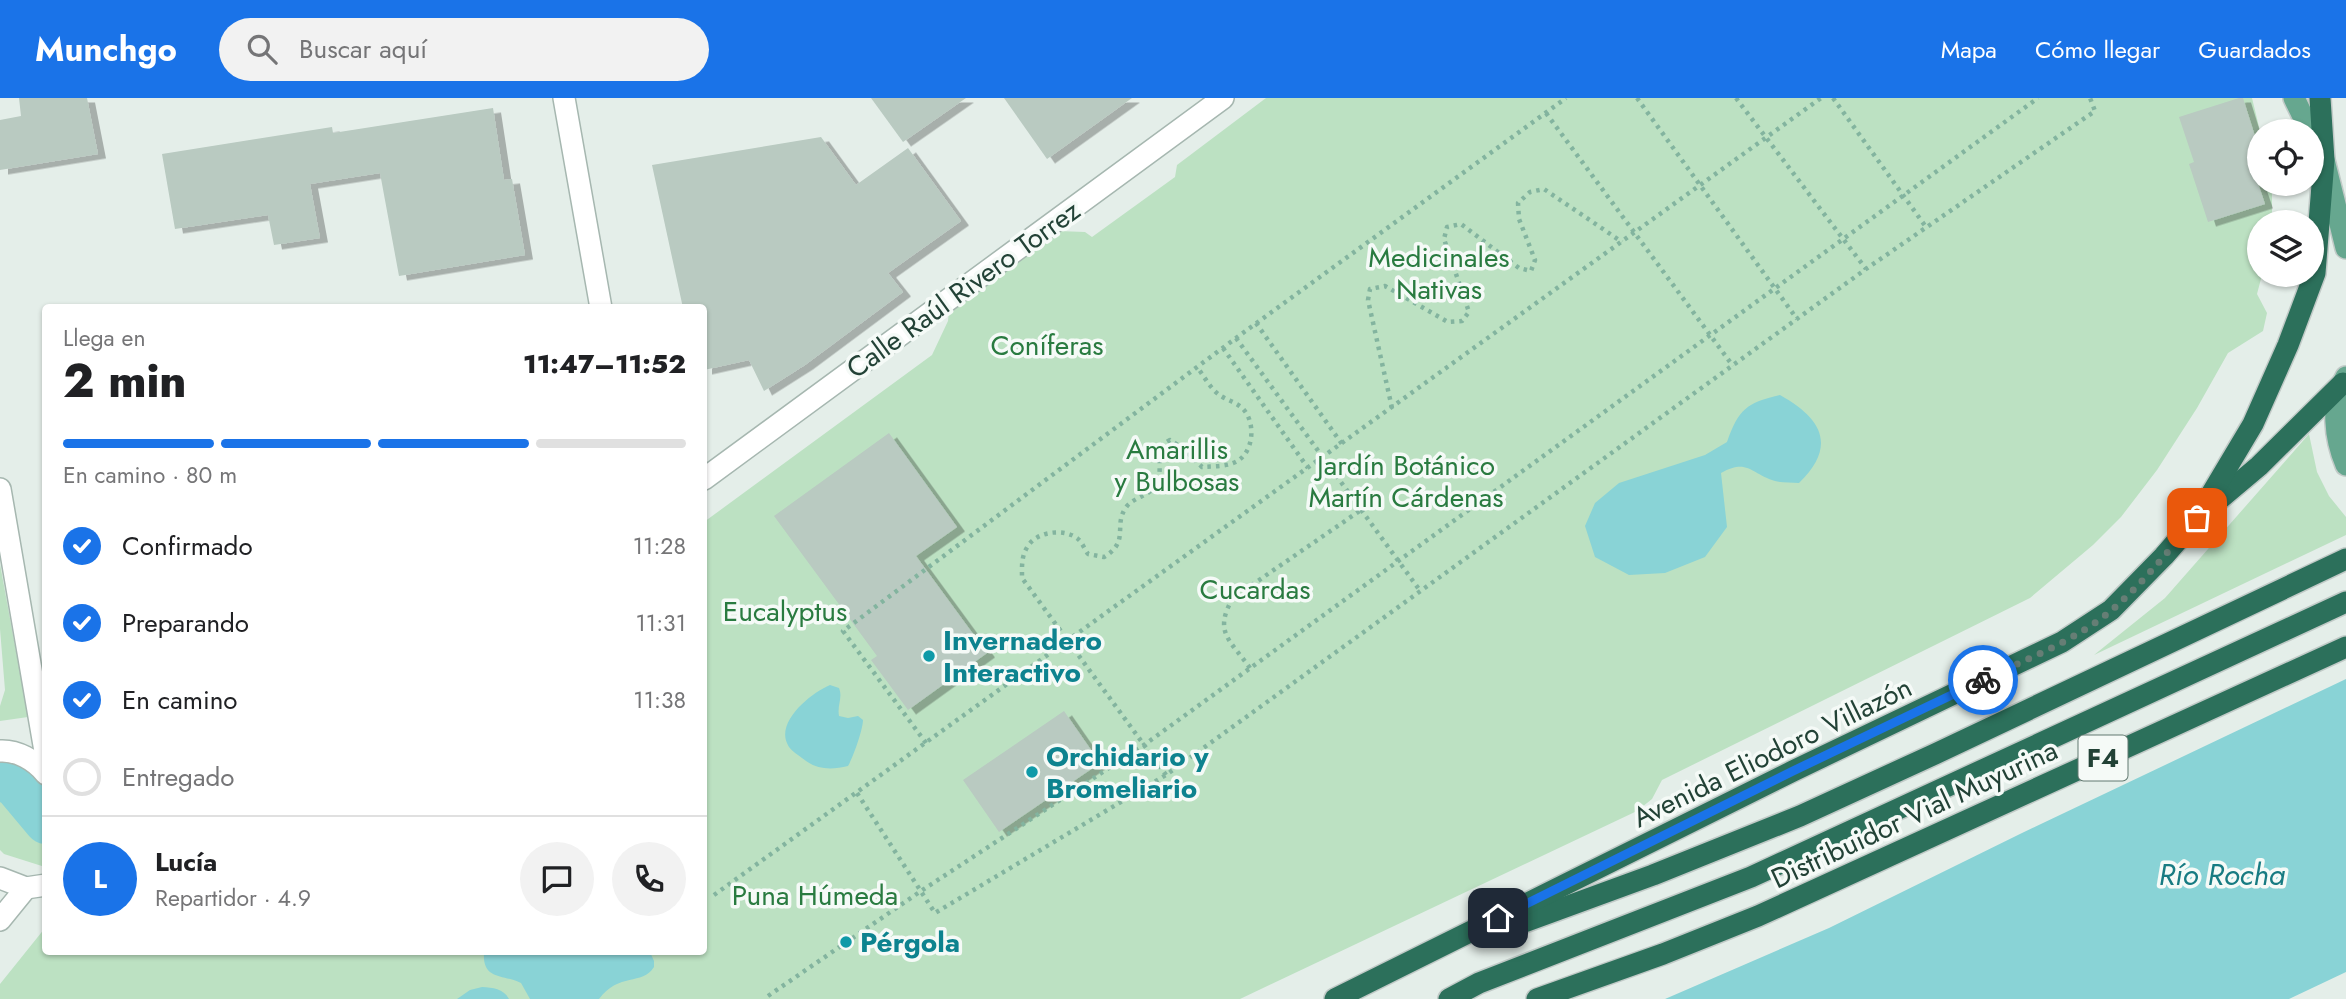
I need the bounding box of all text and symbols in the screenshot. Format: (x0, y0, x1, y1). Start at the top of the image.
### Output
search box (219, 18, 709, 81)
text: Munchgo (35, 26, 177, 73)
icon: search (243, 30, 281, 68)
text: Buscar aquí (299, 30, 427, 68)
text: Mapa (1941, 32, 1997, 67)
text: Cómo llegar (2035, 32, 2160, 67)
text: Guardados (2198, 32, 2311, 67)
map controls (2247, 119, 2324, 287)
button: locate (2247, 119, 2324, 196)
street label: Calle Raúl Rivero Torrez (838, 190, 1089, 388)
button: layers (2247, 210, 2324, 287)
park label: Medicinales Nativas (1368, 237, 1510, 310)
text: Llega en (63, 321, 145, 355)
park label: Coníferas (990, 325, 1104, 366)
text: 11:47–11:52 (523, 345, 686, 383)
text: 2 min (63, 348, 187, 414)
park label: Amarillis y Bulbosas (1115, 429, 1239, 502)
park label: Jardín Botánico Martín Cárdenas (1308, 445, 1504, 518)
text: En camino · 80 m (63, 458, 237, 492)
pin (2167, 488, 2227, 548)
icon: bag (2178, 499, 2216, 537)
icon: check (63, 527, 101, 565)
text: Confirmado (122, 527, 253, 565)
text: 11:28 (633, 529, 686, 563)
park label: Cucardas (1199, 569, 1311, 610)
park label: Eucalyptus (723, 591, 847, 632)
icon: check (63, 604, 101, 642)
text: Preparando (122, 604, 249, 642)
text: 11:31 (635, 606, 686, 640)
place label: Invernadero Interactivo (943, 620, 1102, 693)
courier (1948, 645, 2018, 715)
marker: Invernadero Interactivo (921, 648, 937, 664)
icon: bike (1964, 661, 2002, 699)
street label: Avenida Eliodoro Villazón (1626, 667, 1919, 838)
icon: check (63, 681, 101, 719)
text: En camino (122, 681, 238, 719)
text: 11:38 (633, 683, 686, 717)
street label: Distribuidor Vial Muyurina (1764, 730, 2064, 899)
place label: Orchidario y Bromeliario (1046, 736, 1209, 809)
road number: F4 (2078, 736, 2128, 780)
text: Entregado (122, 758, 234, 796)
marker: Orchidario y Bromeliario (1024, 764, 1040, 780)
button: chat (520, 842, 594, 916)
button: phone (612, 842, 686, 916)
text: Lucía (155, 843, 217, 881)
water label: Río Rocha (2159, 853, 2286, 896)
text: L (93, 860, 107, 898)
park label: Puna Húmeda (732, 875, 898, 916)
text: Repartidor · 4.9 (155, 881, 311, 915)
pin (1468, 888, 1528, 948)
icon: home (1479, 899, 1517, 937)
place label: Pérgola (860, 922, 960, 963)
marker: Pérgola (838, 934, 854, 950)

